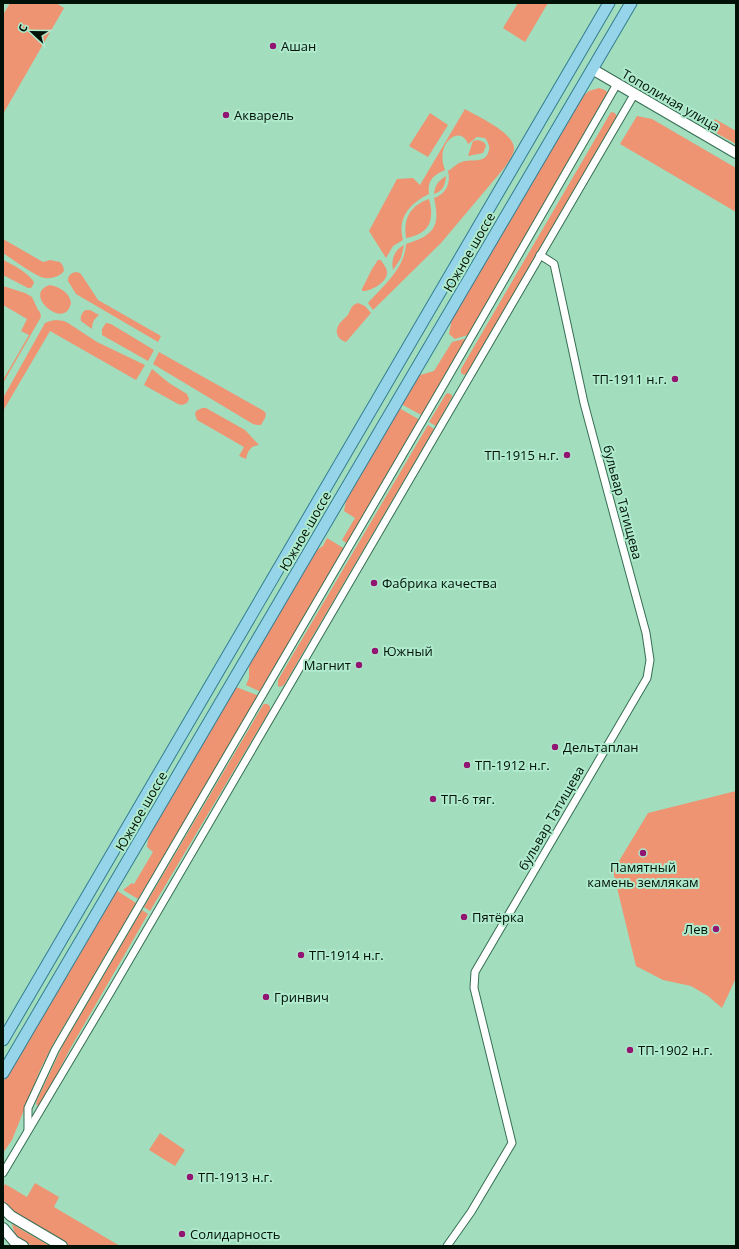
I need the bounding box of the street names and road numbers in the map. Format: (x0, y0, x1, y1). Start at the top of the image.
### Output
street label: Тополиная улица (619, 65, 723, 135)
street label: Южное шоссе (439, 209, 499, 295)
street label: бульвар Татищева (599, 443, 647, 561)
street label: Южное шоссе (275, 488, 335, 574)
street label: бульвар Татищева (514, 762, 588, 874)
street label: Южное шоссе (111, 768, 171, 854)

